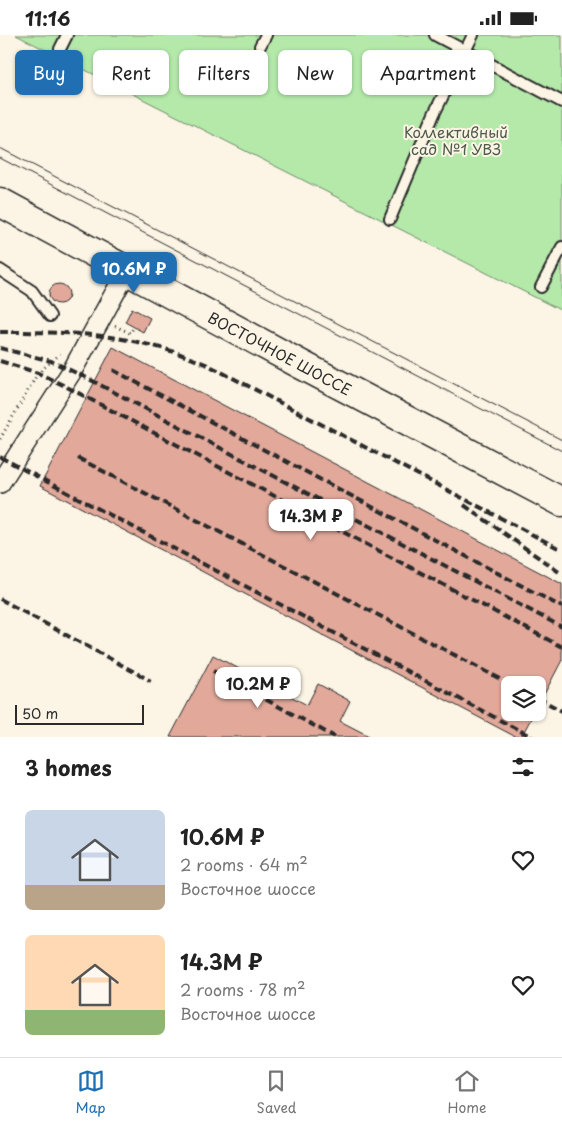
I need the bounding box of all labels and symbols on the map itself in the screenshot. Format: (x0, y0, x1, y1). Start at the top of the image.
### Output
park label: Коллективный сад №1 УВЗ (404, 120, 508, 160)
pin: 10.6M ₽ (88, 251, 180, 294)
street label: ВОСТОЧНОЕ ШОССЕ (204, 305, 356, 401)
pin: 14.3M ₽ (265, 499, 357, 541)
pin: 10.2M ₽ (212, 667, 304, 709)
scale bar (15, 702, 144, 725)

